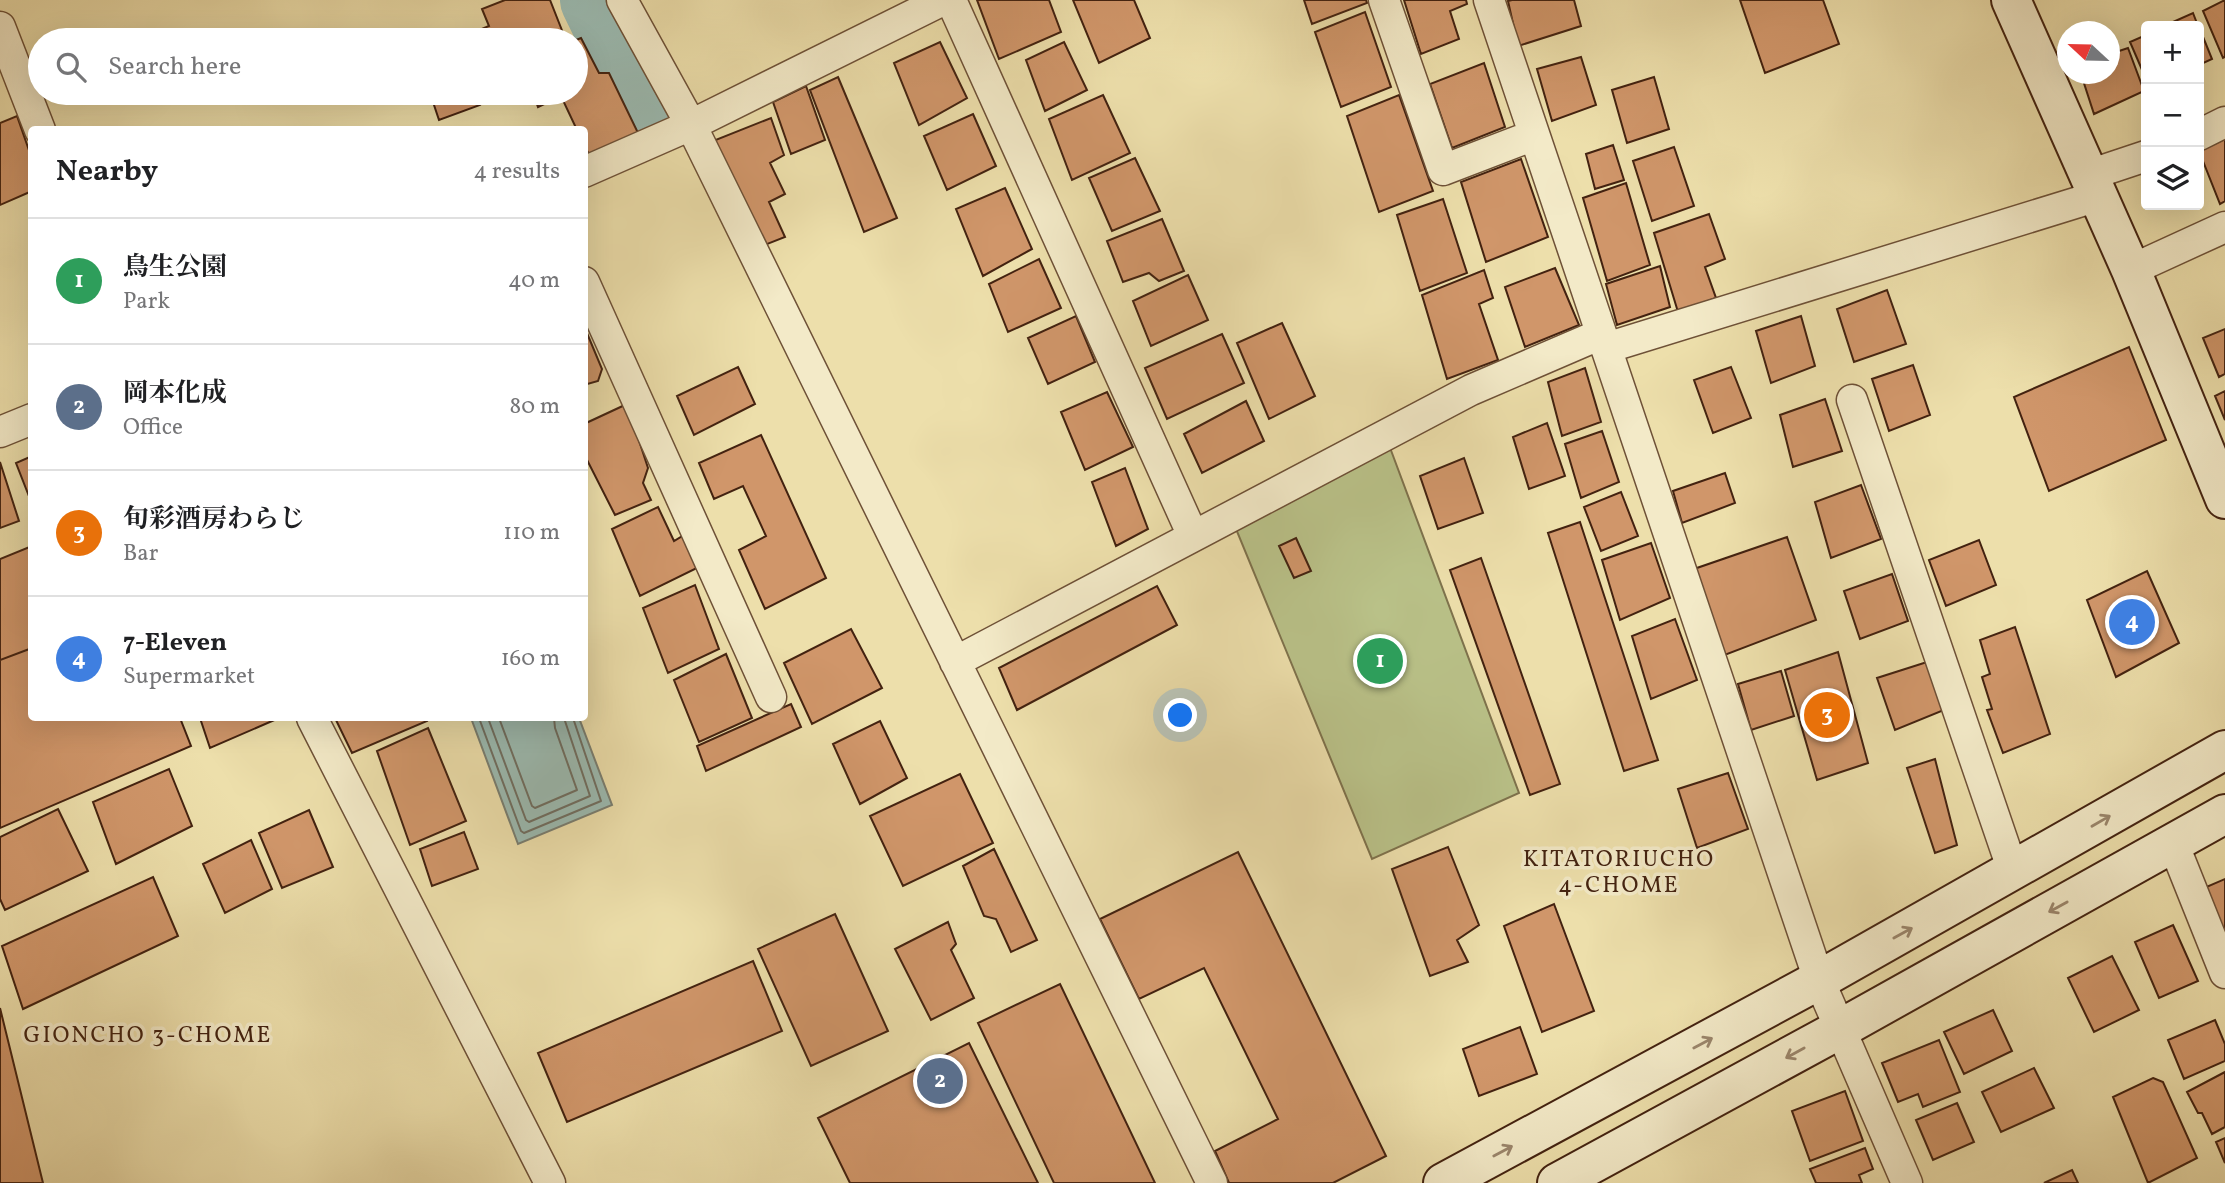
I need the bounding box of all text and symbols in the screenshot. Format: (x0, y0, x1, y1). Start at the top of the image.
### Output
north arrow (2057, 21, 2120, 84)
map controls (2141, 21, 2204, 210)
button: + (2141, 21, 2204, 84)
search box (28, 28, 588, 105)
icon: search (52, 48, 90, 86)
text: Search here (108, 49, 241, 85)
button: − (2141, 84, 2204, 147)
button: layers (2141, 147, 2204, 210)
text: Nearby (56, 151, 158, 193)
text: 4 results (474, 156, 560, 188)
text: 鳥生公園 (123, 250, 227, 286)
text: 1 (74, 265, 84, 297)
text: 40 m (508, 265, 560, 297)
text: Park (123, 286, 170, 318)
text: 岡本化成 (123, 376, 227, 412)
text: 2 (73, 391, 85, 423)
text: 80 m (510, 391, 560, 423)
text: Office (123, 412, 183, 444)
text: 旬彩酒房わらじ (123, 502, 305, 538)
text: 3 (73, 517, 85, 549)
text: 110 m (503, 517, 560, 549)
text: Bar (123, 538, 158, 570)
pin: 4 (2109, 596, 2155, 648)
text: 7-Eleven (123, 625, 227, 661)
pin: 1 (1357, 635, 1403, 687)
text: 4 (72, 643, 86, 675)
text: 160 m (501, 643, 560, 675)
text: Supermarket (123, 661, 255, 693)
pin: 3 (1804, 689, 1850, 741)
your location (1163, 698, 1197, 732)
one-way arrow (2090, 814, 2110, 828)
district label: KITATORIUCHO 4-CHOME (1523, 844, 1715, 902)
one-way arrow (2049, 900, 2069, 914)
one-way arrow (1892, 926, 1912, 940)
district label: GIONCHO 3-CHOME (24, 1020, 272, 1052)
one-way arrow (1693, 1036, 1713, 1050)
one-way arrow (1786, 1046, 1806, 1060)
pin: 2 (917, 1055, 963, 1107)
one-way arrow (1492, 1143, 1513, 1157)

